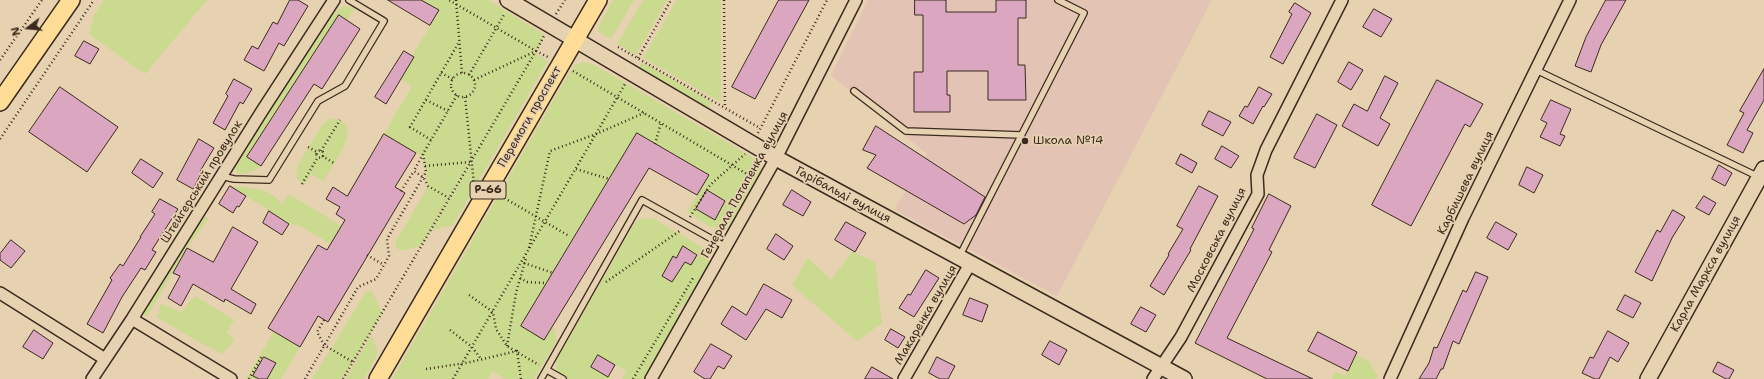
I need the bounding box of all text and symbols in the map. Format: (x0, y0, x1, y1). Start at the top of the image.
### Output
north arrow (8, 8, 48, 48)
text: N (8, 25, 24, 38)
street label: Перемоги проспект (495, 64, 565, 170)
street label: Генерала Потапенка вулиця (698, 109, 792, 261)
street label: Штейгерський провулок (158, 118, 246, 246)
street label: Карбишева вулиця (1435, 129, 1497, 237)
place label: Школа №14 (1033, 134, 1103, 148)
marker: Школа №14 (1020, 136, 1030, 146)
street label: Гарібальді вулиця (793, 164, 893, 226)
road number: Р-66 (470, 181, 506, 199)
street label: Московська вулиця (1184, 185, 1250, 295)
street label: Карла Маркса вулиця (1668, 213, 1744, 335)
street label: Макаренка вулиця (892, 263, 960, 367)

